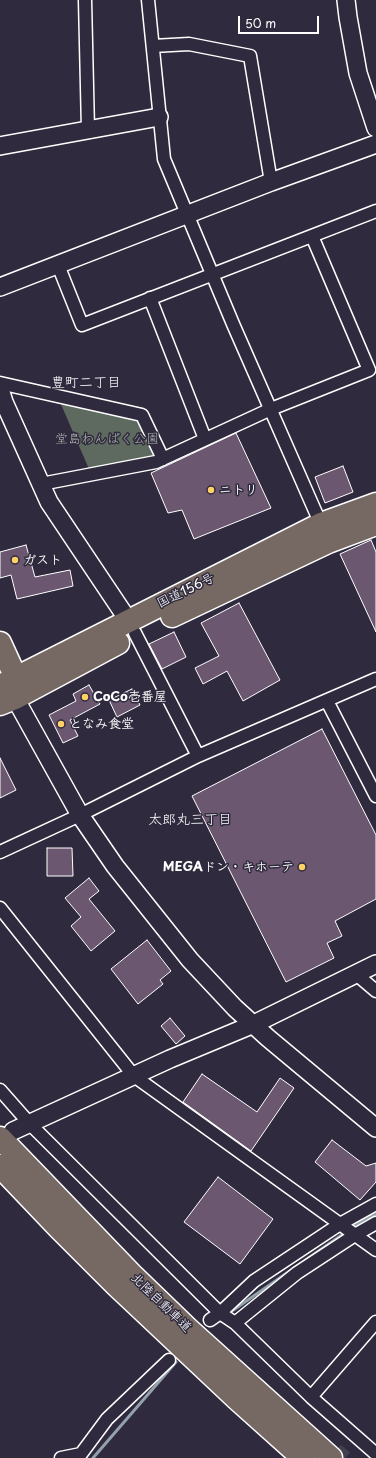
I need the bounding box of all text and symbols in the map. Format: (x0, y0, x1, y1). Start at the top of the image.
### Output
scale bar (240, 8, 321, 34)
text: 50 m (245, 14, 276, 32)
district label: 豊町二丁目 (51, 375, 121, 391)
park label: 堂島わんぱく公園 (55, 431, 159, 447)
place label: ニトリ (219, 482, 258, 498)
marker: ニトリ (206, 485, 216, 495)
place label: ガスト (23, 552, 62, 568)
marker: ガスト (10, 555, 20, 565)
street label: 国道156号 (155, 570, 217, 612)
place label: CoCo壱番屋 (93, 689, 167, 705)
marker: CoCo壱番屋 (80, 692, 90, 702)
place label: となみ食堂 (69, 716, 134, 732)
marker: となみ食堂 (56, 719, 66, 729)
district label: 太郎丸三丁目 (148, 812, 232, 828)
place label: MEGAドン・キホーテ (163, 859, 294, 875)
marker: MEGAドン・キホーテ (297, 862, 307, 872)
street label: 北陸自動車道 (128, 1270, 194, 1336)

